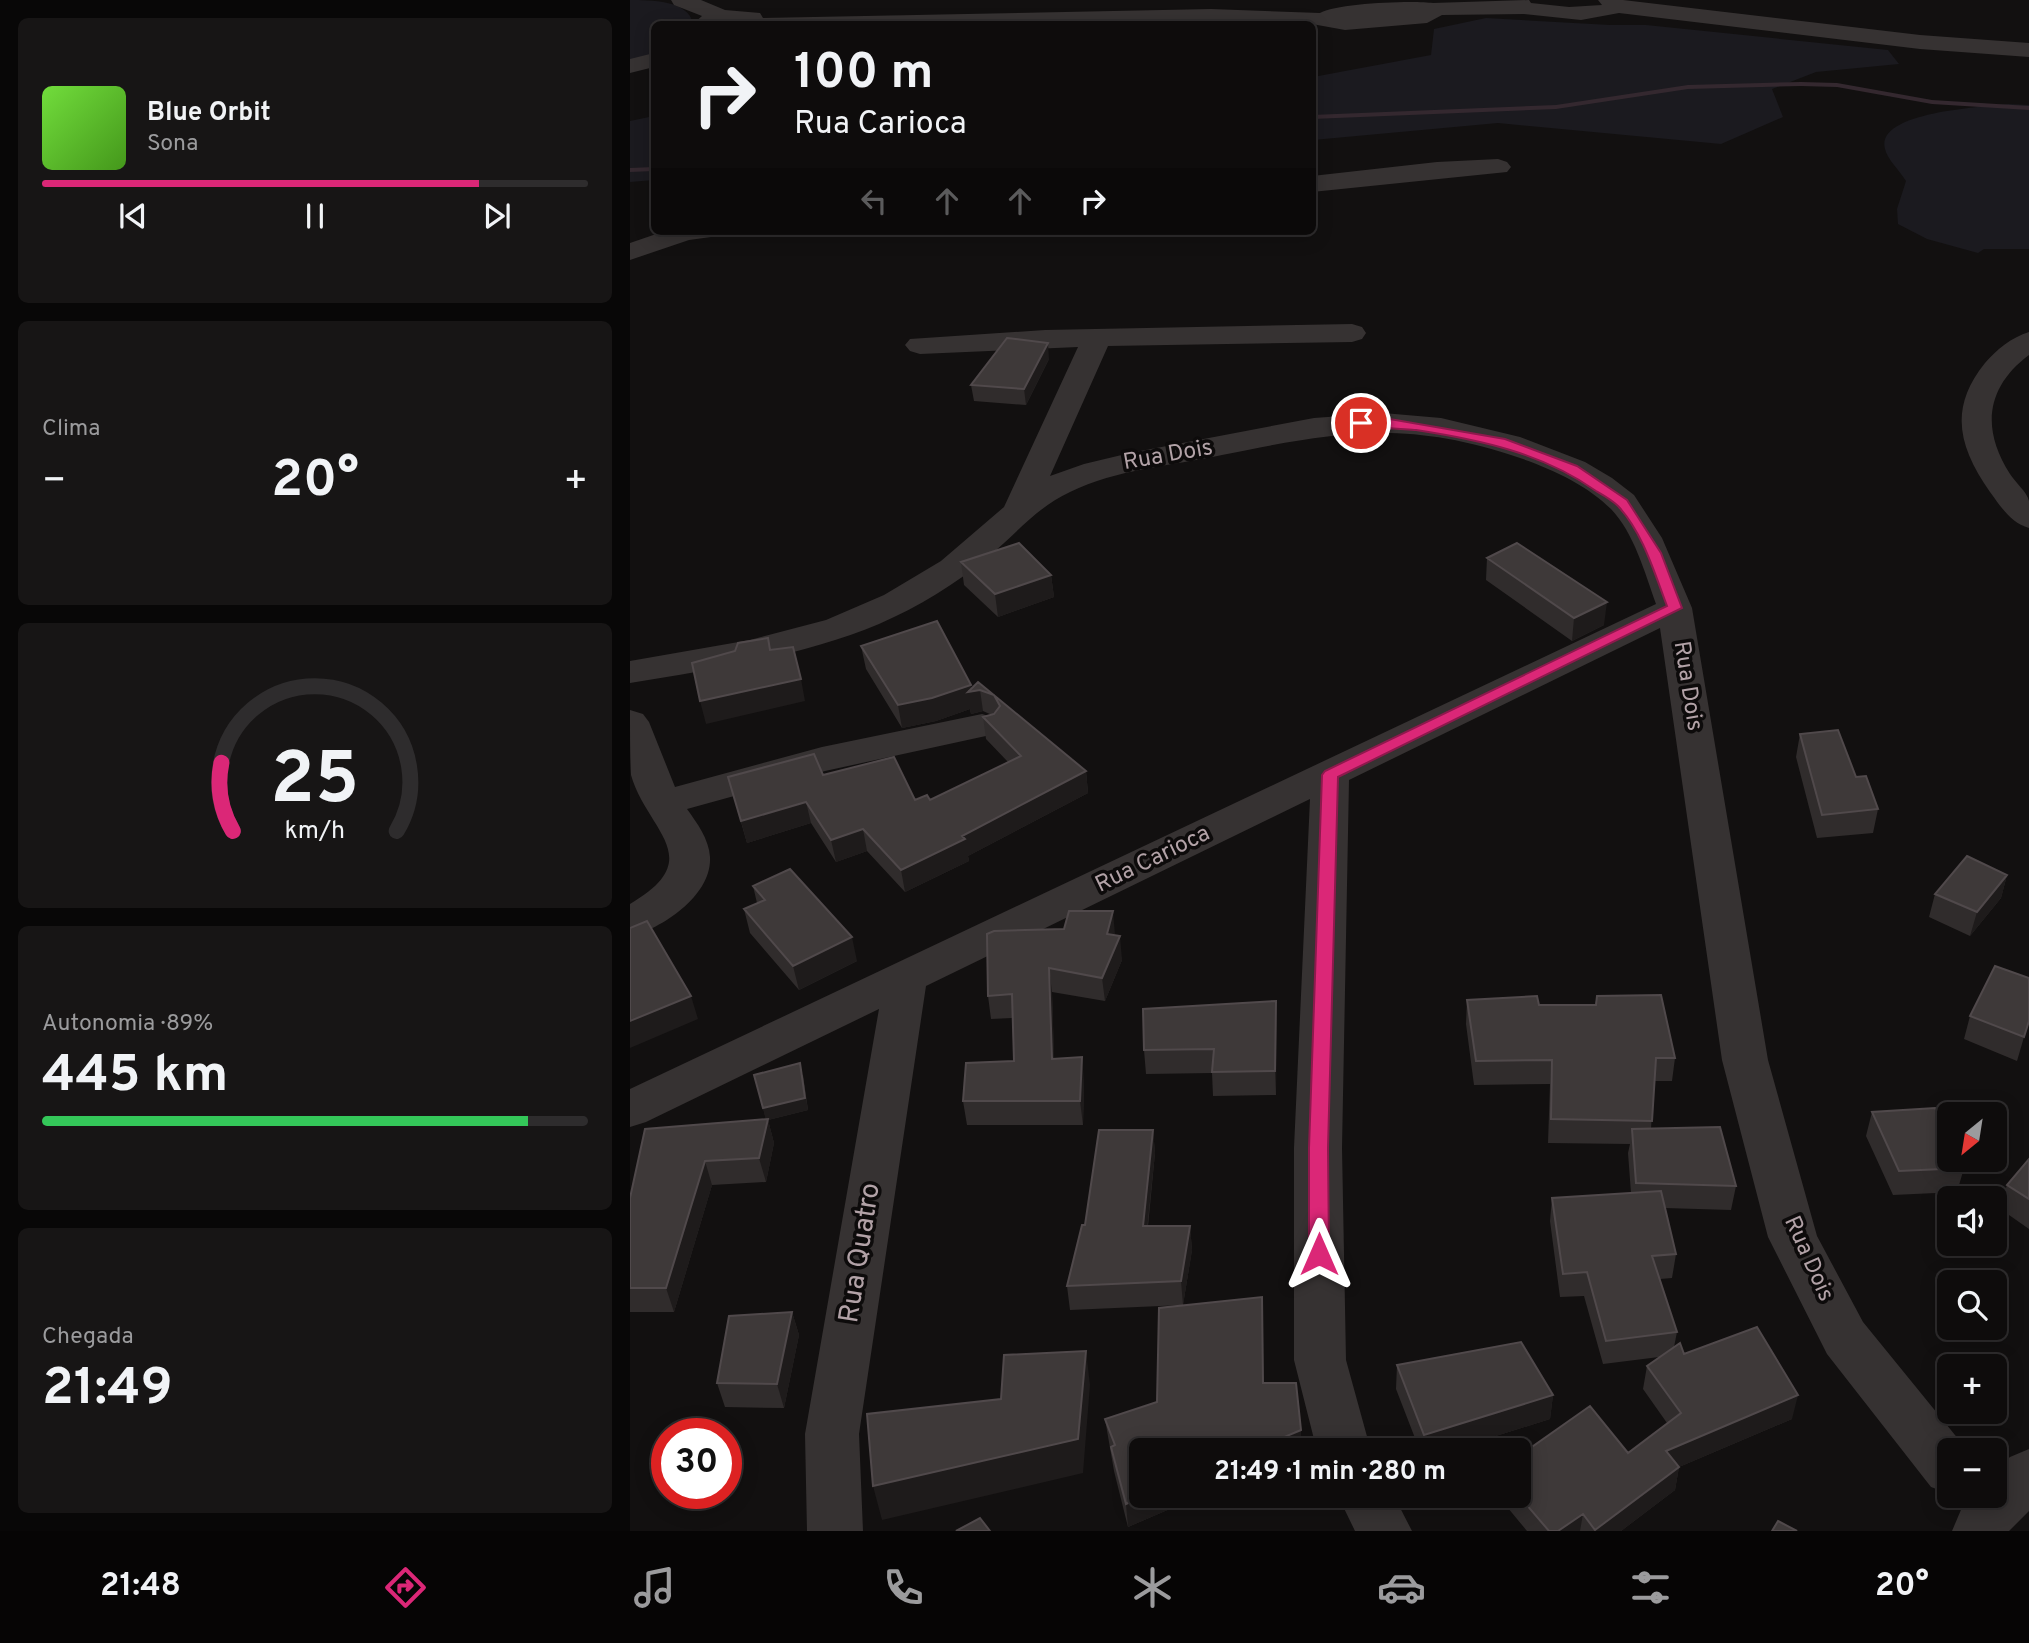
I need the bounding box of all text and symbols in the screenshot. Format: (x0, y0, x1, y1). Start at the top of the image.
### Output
text: 100 m (794, 44, 933, 106)
icon: right (679, 49, 770, 140)
text: Blue Orbit (147, 97, 271, 130)
text: Rua Carioca (794, 105, 967, 145)
text: Sona (147, 130, 198, 159)
icon: left (855, 182, 893, 220)
icon: ahead (928, 182, 966, 220)
icon: ahead (1001, 182, 1039, 220)
icon: right (1074, 182, 1112, 220)
icon: previous (114, 197, 152, 235)
icon: pause (296, 197, 334, 235)
icon: next (478, 197, 516, 235)
pin (1331, 393, 1391, 453)
icon: arrive (1342, 404, 1380, 442)
text: Clima (42, 415, 100, 444)
street label: Rua Dois (1121, 434, 1215, 478)
text: 20° (271, 449, 359, 515)
text: − (42, 458, 67, 507)
text: + (563, 458, 588, 507)
street label: Rua Dois (1666, 639, 1708, 733)
text: 25 (271, 738, 360, 830)
text: km/h (285, 816, 345, 848)
street label: Rua Carioca (1091, 820, 1215, 900)
text: Autonomia · 89% (42, 1010, 213, 1039)
text: 445 km (42, 1044, 228, 1110)
north arrow (1937, 1102, 2007, 1172)
map controls (1937, 1102, 2007, 1508)
street label: Rua Quatro (832, 1180, 890, 1326)
button: sound (1937, 1186, 2007, 1256)
street label: Rua Dois (1776, 1212, 1840, 1306)
position arrow (1282, 1217, 1356, 1291)
button: search (1937, 1270, 2007, 1340)
text: Chegada (42, 1323, 134, 1352)
button: + (1937, 1354, 2007, 1424)
text: 21:49 (42, 1357, 173, 1423)
speed limit sign: 30 (651, 1418, 742, 1509)
button: − (1937, 1438, 2007, 1508)
text: 21:49 · 1 min · 280 m (1214, 1456, 1446, 1489)
icon: directions (381, 1563, 430, 1612)
icon: music (630, 1563, 679, 1612)
icon: phone (879, 1563, 928, 1612)
icon: climate (1128, 1563, 1177, 1612)
icon: car (1377, 1563, 1426, 1612)
icon: filters (1626, 1563, 1675, 1612)
text: 21:48 (100, 1567, 181, 1607)
text: 20° (1875, 1567, 1929, 1607)

